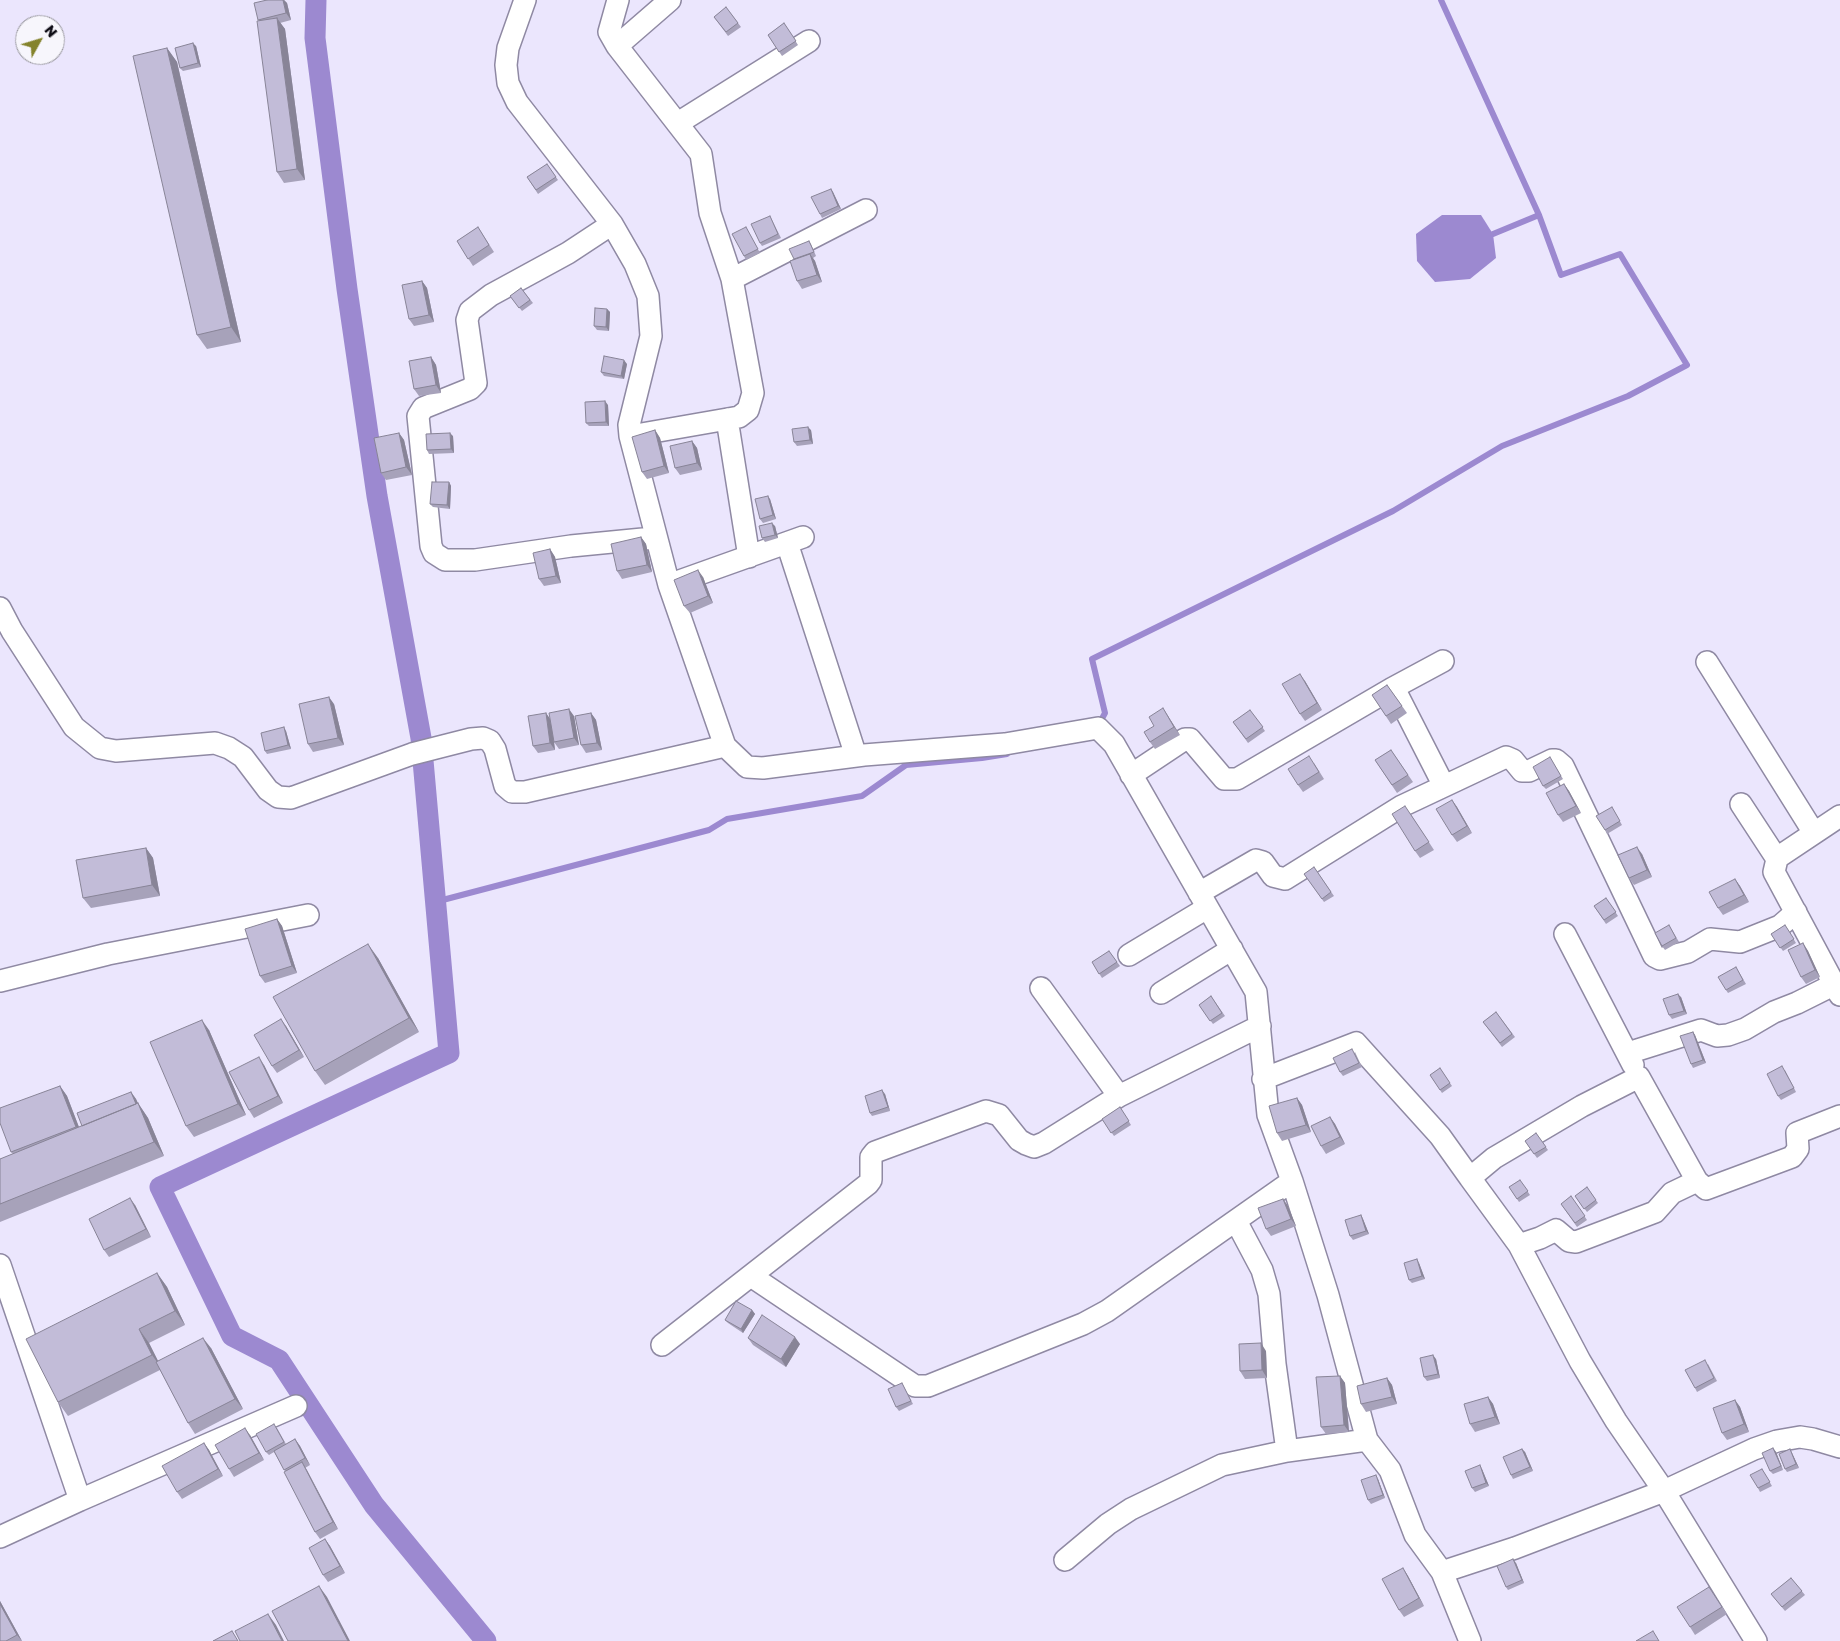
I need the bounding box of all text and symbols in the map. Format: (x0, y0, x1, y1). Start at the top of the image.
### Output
north arrow (15, 15, 65, 65)
text: N (41, 21, 61, 40)

